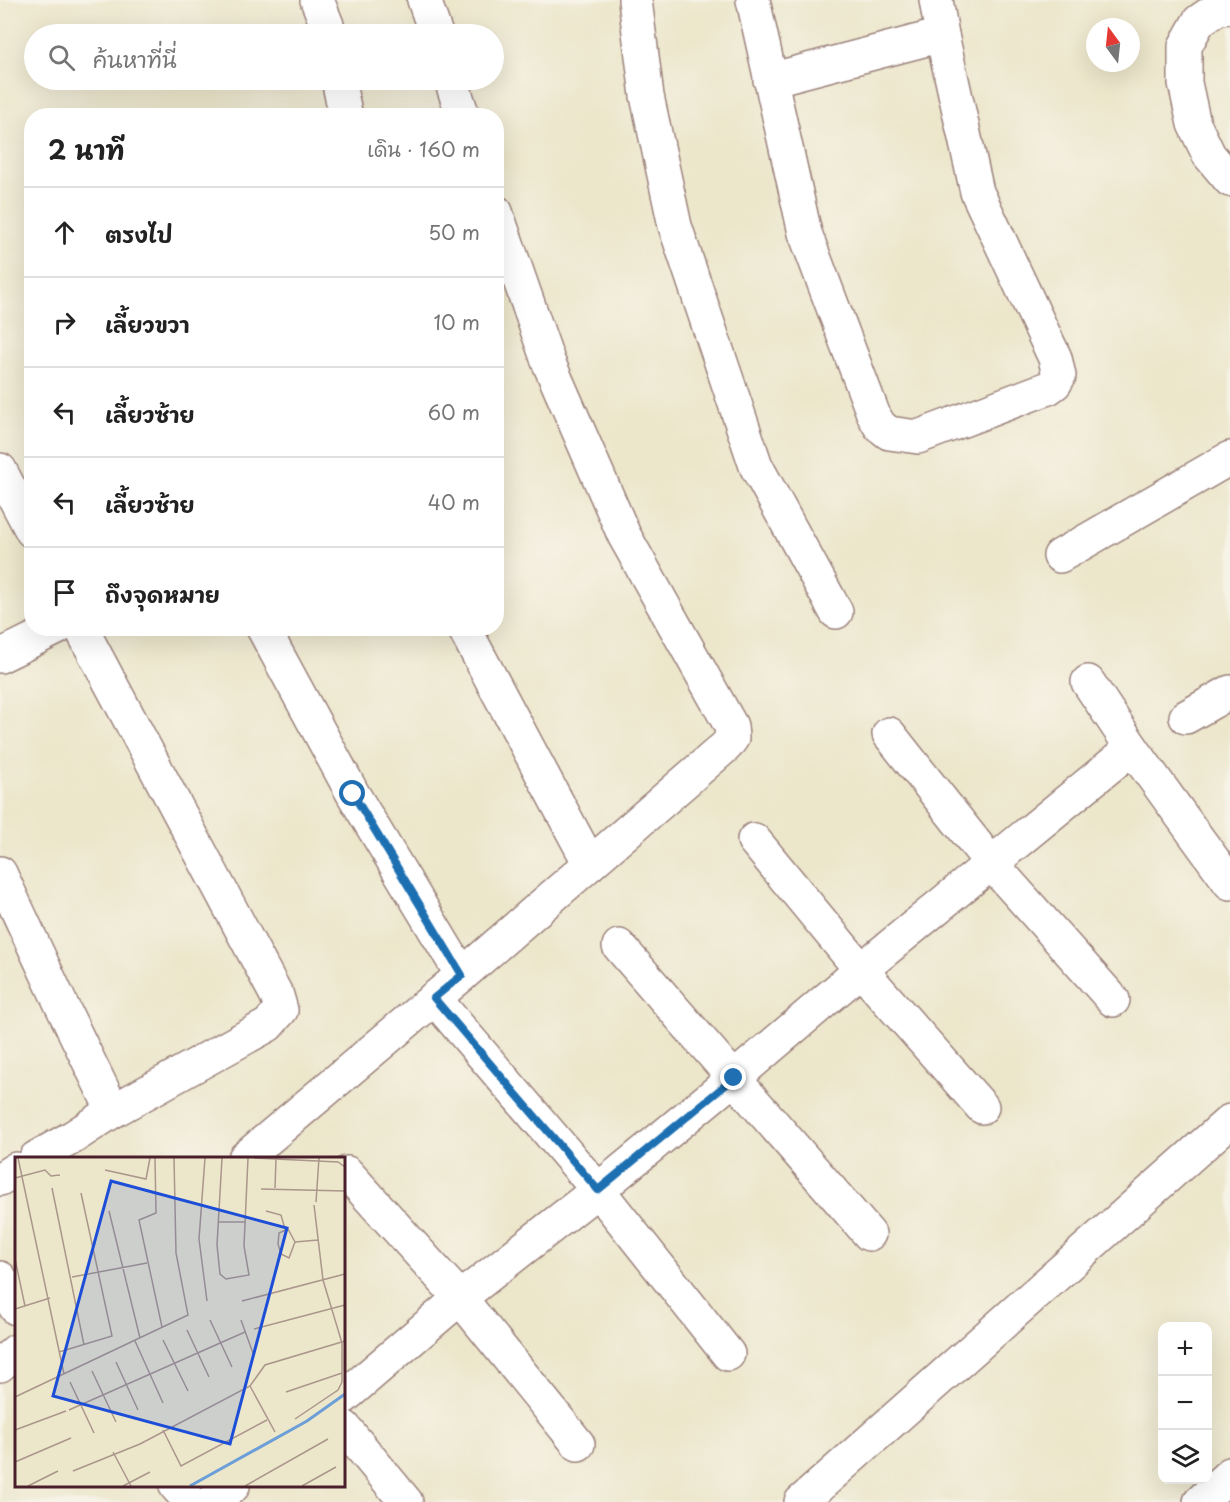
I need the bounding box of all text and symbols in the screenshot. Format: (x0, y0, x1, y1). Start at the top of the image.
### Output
north arrow (1086, 18, 1140, 72)
search box (24, 24, 504, 90)
icon: search (45, 41, 78, 74)
text: ค้นหาที่นี่ (93, 42, 177, 75)
text: 2 นาที (48, 130, 125, 169)
text: เดิน · 160 m (367, 134, 480, 164)
icon: ahead (48, 216, 81, 249)
text: ตรงไป (105, 217, 173, 250)
text: 50 m (428, 217, 480, 247)
icon: right (48, 306, 81, 339)
text: เลี้ยวขวา (105, 307, 189, 340)
text: 10 m (433, 307, 480, 337)
icon: left (48, 396, 81, 429)
text: เลี้ยวซ้าย (105, 397, 195, 430)
text: 60 m (428, 397, 480, 427)
icon: left (48, 486, 81, 519)
text: เลี้ยวซ้าย (105, 487, 195, 520)
text: 40 m (428, 487, 480, 517)
icon: arrive (48, 576, 81, 609)
text: ถึงจุดหมาย (105, 577, 220, 610)
route start (339, 780, 365, 806)
route end (720, 1064, 746, 1090)
inset map (15, 1157, 345, 1487)
map controls (1158, 1322, 1212, 1484)
button: + (1158, 1322, 1212, 1376)
button: − (1158, 1376, 1212, 1430)
button: layers (1158, 1430, 1212, 1484)

